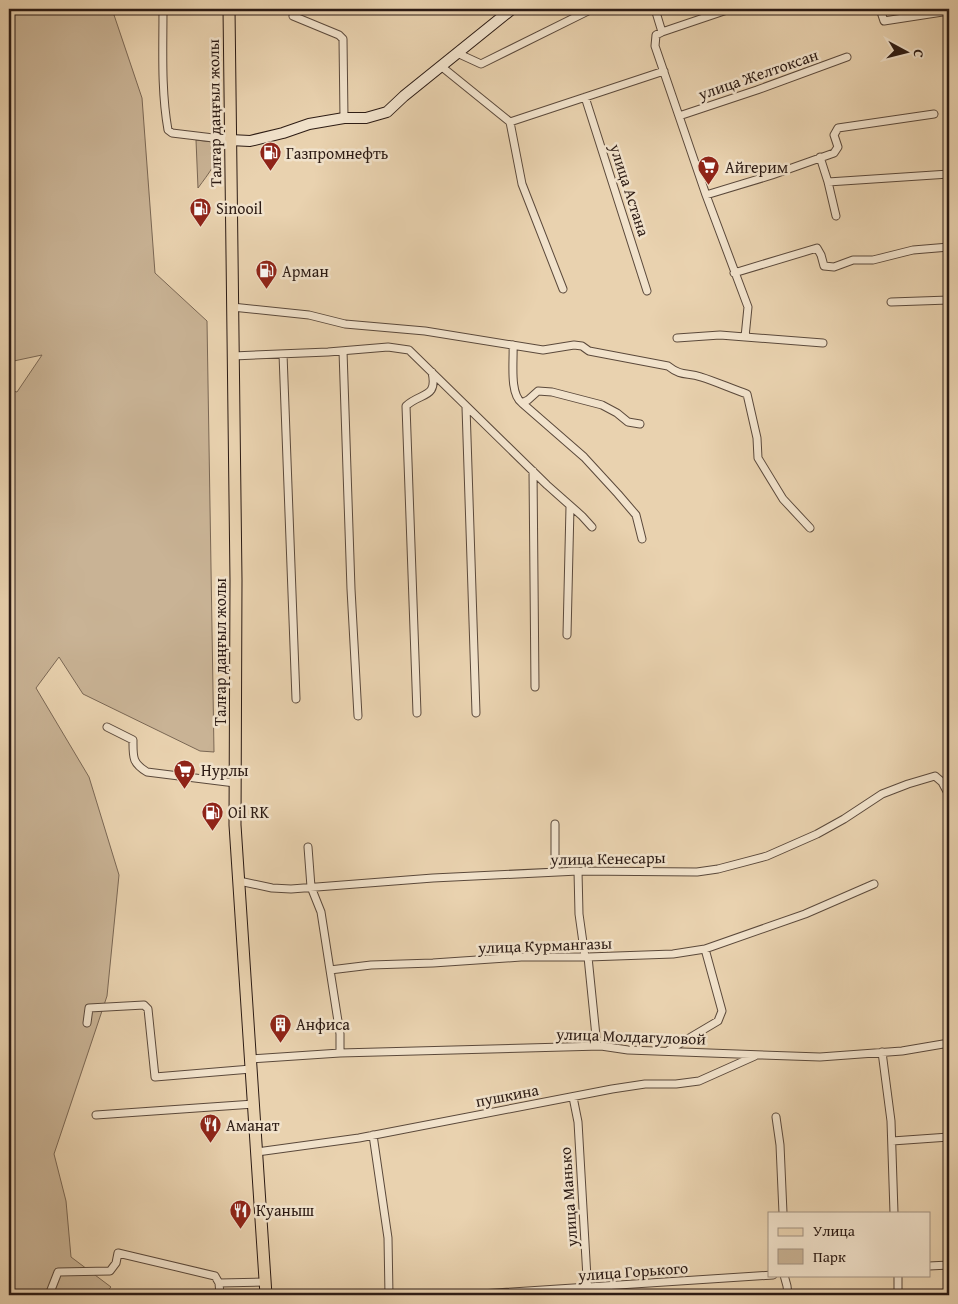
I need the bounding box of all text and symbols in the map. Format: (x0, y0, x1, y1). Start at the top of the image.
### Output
north arrow (880, 28, 930, 78)
street label: Талғар даңғыл жолы (201, 39, 227, 187)
street label: улица Желтоксан (694, 42, 821, 106)
text: С (908, 48, 929, 59)
street label: улица Астана (603, 140, 656, 240)
fuel station icon: Газпромнефть (258, 141, 282, 172)
place label: Газпромнефть (286, 141, 389, 165)
supermarket icon: Айгерим (697, 155, 721, 186)
place label: Айгерим (725, 155, 788, 179)
fuel station icon: Sinooil (188, 196, 212, 227)
place label: Sinooil (216, 196, 263, 220)
fuel station icon: Арман (254, 259, 278, 290)
place label: Арман (282, 259, 329, 283)
street label: Талғар даңғыл жолы (208, 578, 232, 726)
supermarket icon: Нурлы (173, 758, 197, 789)
place label: Нурлы (201, 758, 248, 782)
fuel station icon: Oil RK (200, 800, 224, 831)
place label: Oil RK (228, 800, 269, 824)
street label: улица Кенесары (549, 845, 666, 871)
street label: улица Курмангазы (477, 931, 612, 959)
building icon: Анфиса (268, 1012, 292, 1043)
place label: Анфиса (296, 1012, 350, 1036)
street label: улица Молдагуловой (555, 1021, 707, 1051)
street label: пушкина (473, 1077, 541, 1113)
restaurant icon: Аманат (198, 1113, 222, 1144)
place label: Аманат (226, 1113, 280, 1137)
street label: улица Манько (553, 1146, 584, 1249)
restaurant icon: Куаныш (228, 1198, 252, 1229)
place label: Куаныш (256, 1198, 314, 1222)
legend (768, 1212, 930, 1276)
text: Улица (813, 1220, 856, 1241)
text: Парк (813, 1246, 846, 1267)
street label: улица Горького (576, 1255, 689, 1287)

